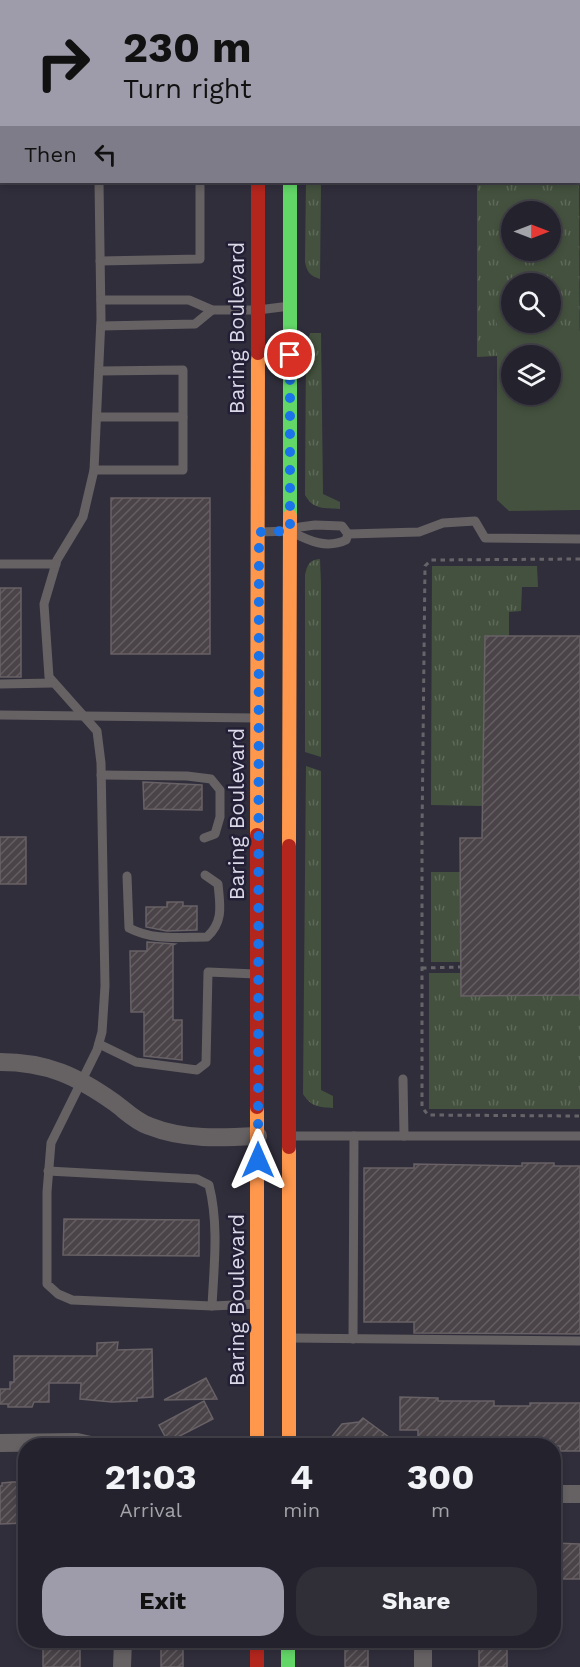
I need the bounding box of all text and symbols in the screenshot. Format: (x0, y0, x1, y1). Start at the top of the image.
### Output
text: 230 m (123, 23, 252, 72)
icon: right (24, 24, 102, 102)
text: Turn right (123, 73, 252, 105)
icon: left (89, 138, 122, 171)
text: Then (24, 142, 77, 167)
north arrow (501, 201, 561, 261)
map controls (501, 201, 561, 405)
street label: Baring Boulevard (224, 242, 249, 414)
button: search (501, 273, 561, 333)
pin (264, 329, 315, 380)
icon: arrive (273, 338, 306, 371)
button: layers (501, 345, 561, 405)
street label: Baring Boulevard (224, 728, 249, 900)
position arrow (226, 1128, 290, 1192)
street label: Baring Boulevard (224, 1214, 249, 1386)
text: 21:03 (105, 1456, 197, 1498)
text: 4 (290, 1456, 313, 1498)
text: 300 (407, 1456, 474, 1498)
text: Arrival (119, 1498, 182, 1522)
text: min (283, 1498, 320, 1522)
text: m (431, 1498, 450, 1522)
button: Exit (42, 1567, 284, 1636)
button: Share (296, 1567, 537, 1636)

